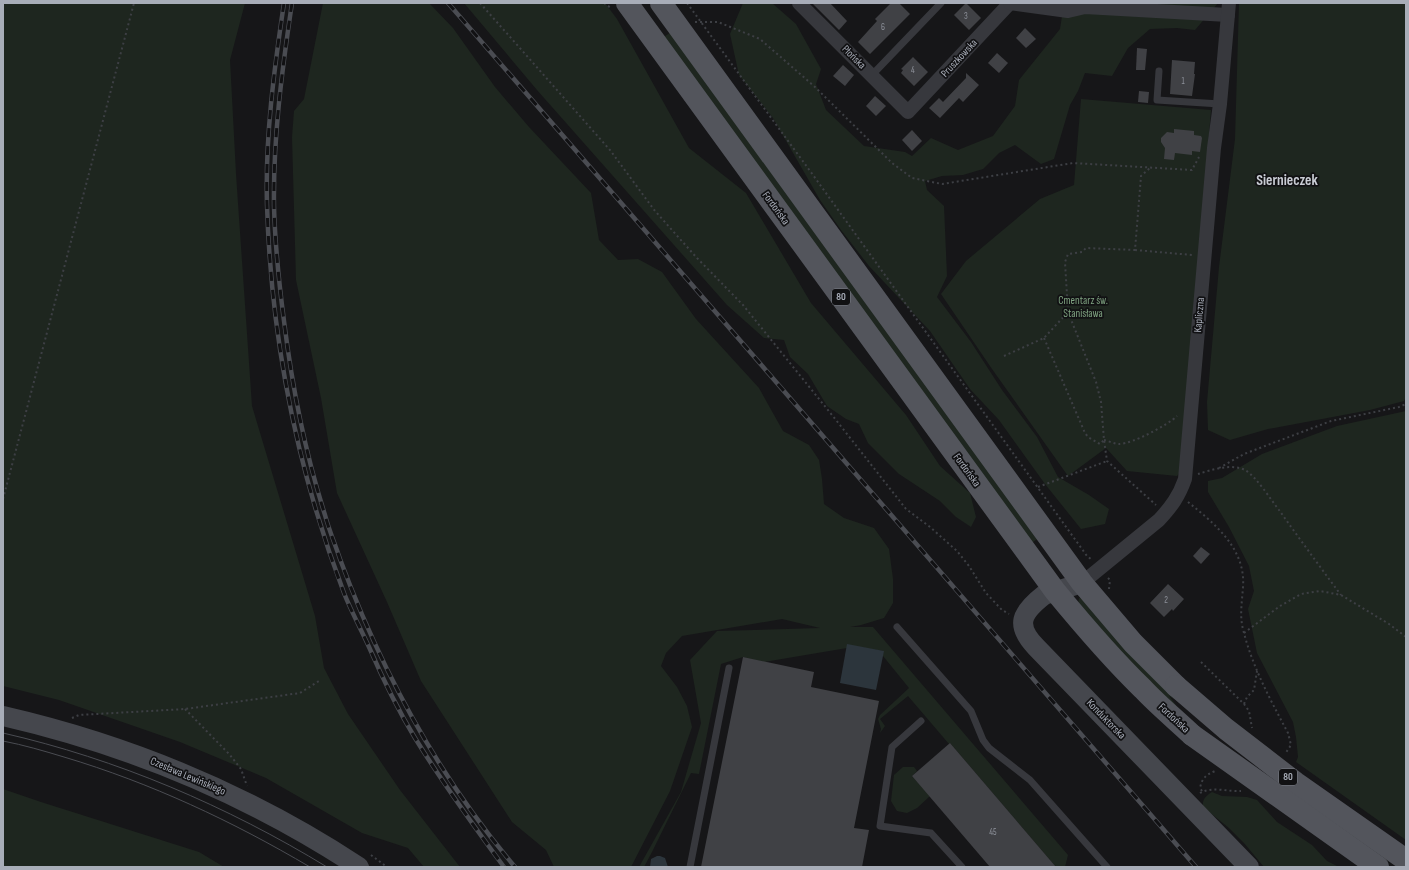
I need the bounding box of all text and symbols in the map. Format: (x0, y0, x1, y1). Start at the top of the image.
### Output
house number: 3 (964, 11, 968, 22)
house number: 6 (881, 22, 885, 33)
street label: Pruszkowska (938, 36, 980, 80)
street label: Płońska (839, 42, 869, 72)
house number: 4 (911, 65, 915, 76)
house number: 1 (1181, 76, 1185, 87)
district label: Siernieczek (1256, 171, 1318, 190)
street label: Fordońska (760, 189, 792, 227)
road number: 80 (832, 289, 850, 305)
park label: Cmentarz św. Stanisława (1058, 294, 1108, 320)
street label: Kapliczna (1191, 297, 1207, 333)
street label: Fordońska (951, 451, 983, 489)
house number: 2 (1164, 595, 1168, 606)
street label: Konduktorska (1084, 696, 1128, 742)
street label: Fordońska (1156, 700, 1192, 736)
street label: Czesława Lewińskiego (148, 754, 228, 798)
road number: 80 (1279, 769, 1297, 785)
house number: 45 (989, 827, 997, 838)

